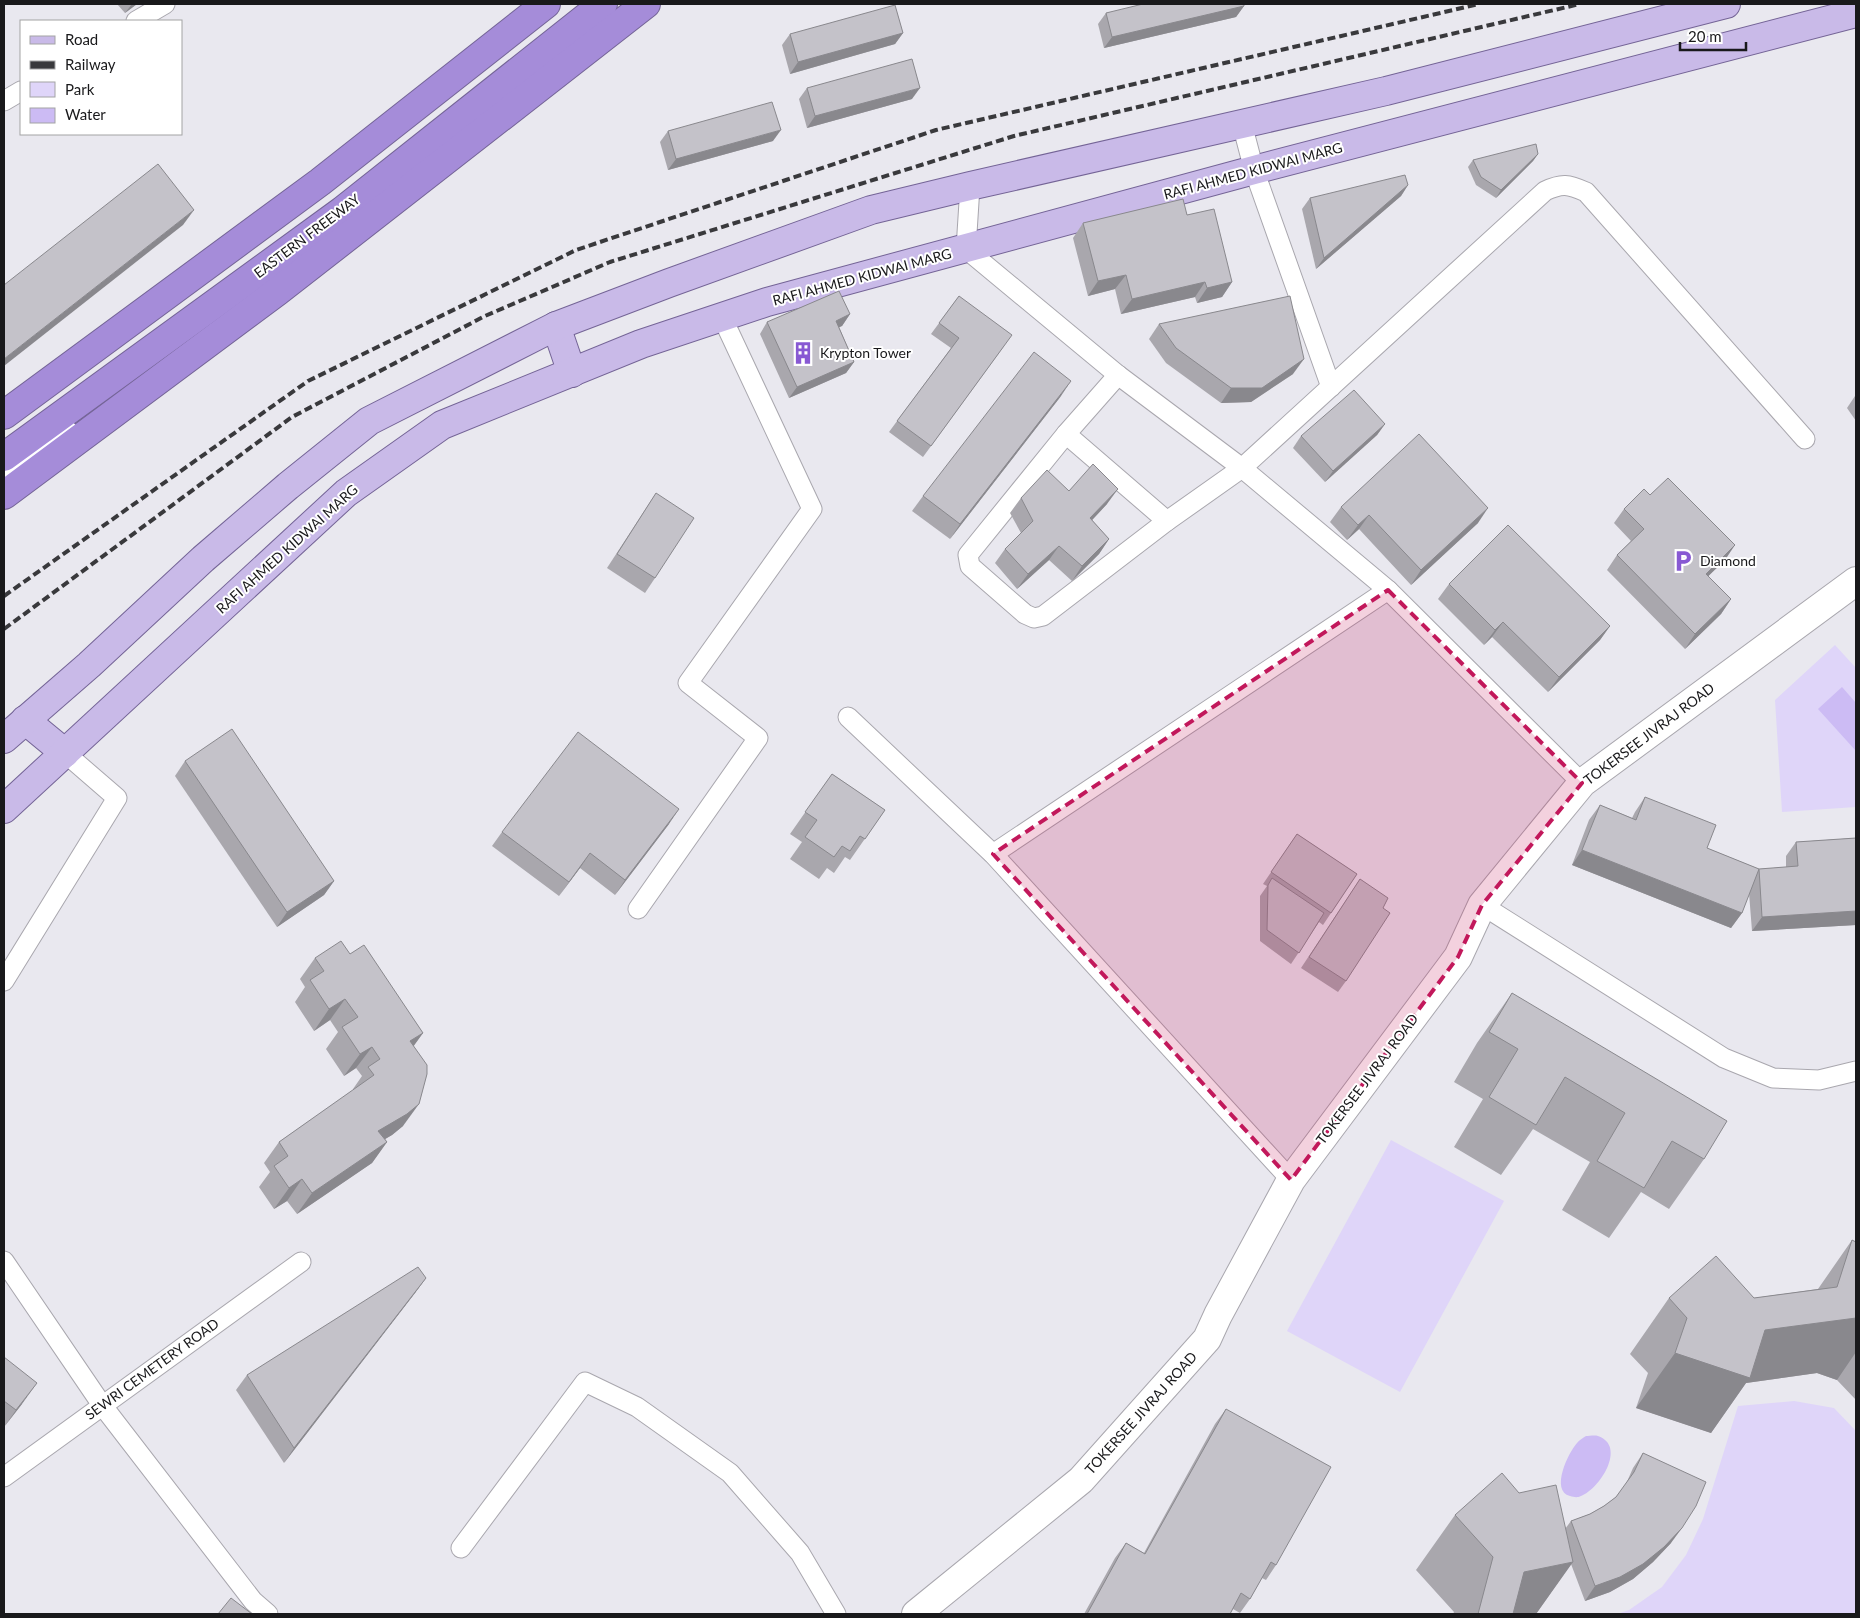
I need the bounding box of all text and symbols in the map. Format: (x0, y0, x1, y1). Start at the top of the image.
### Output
legend (20, 20, 182, 135)
scale bar (1680, 20, 1746, 52)
text: 20 m (1688, 27, 1722, 45)
text: Road (65, 30, 98, 48)
text: Railway (65, 55, 116, 73)
text: Park (65, 80, 95, 98)
text: Water (65, 105, 106, 123)
street label: RAFI AHMED KIDWAI MARG (1161, 138, 1344, 203)
street label: EASTERN FREEWAY (250, 190, 363, 281)
street label: RAFI AHMED KIDWAI MARG (770, 244, 953, 309)
building icon: Krypton Tower (790, 340, 816, 366)
place label: Krypton Tower (820, 344, 911, 361)
street label: RAFI AHMED KIDWAI MARG (212, 481, 361, 617)
parking icon: Diamond (1670, 548, 1696, 574)
place label: Diamond (1700, 552, 1756, 569)
street label: TOKERSEE JIVRAJ ROAD (1580, 679, 1717, 788)
street label: TOKERSEE JIVRAJ ROAD (1312, 1010, 1421, 1147)
street label: SEWRI CEMETERY ROAD (81, 1314, 222, 1423)
street label: TOKERSEE JIVRAJ ROAD (1081, 1348, 1200, 1477)

